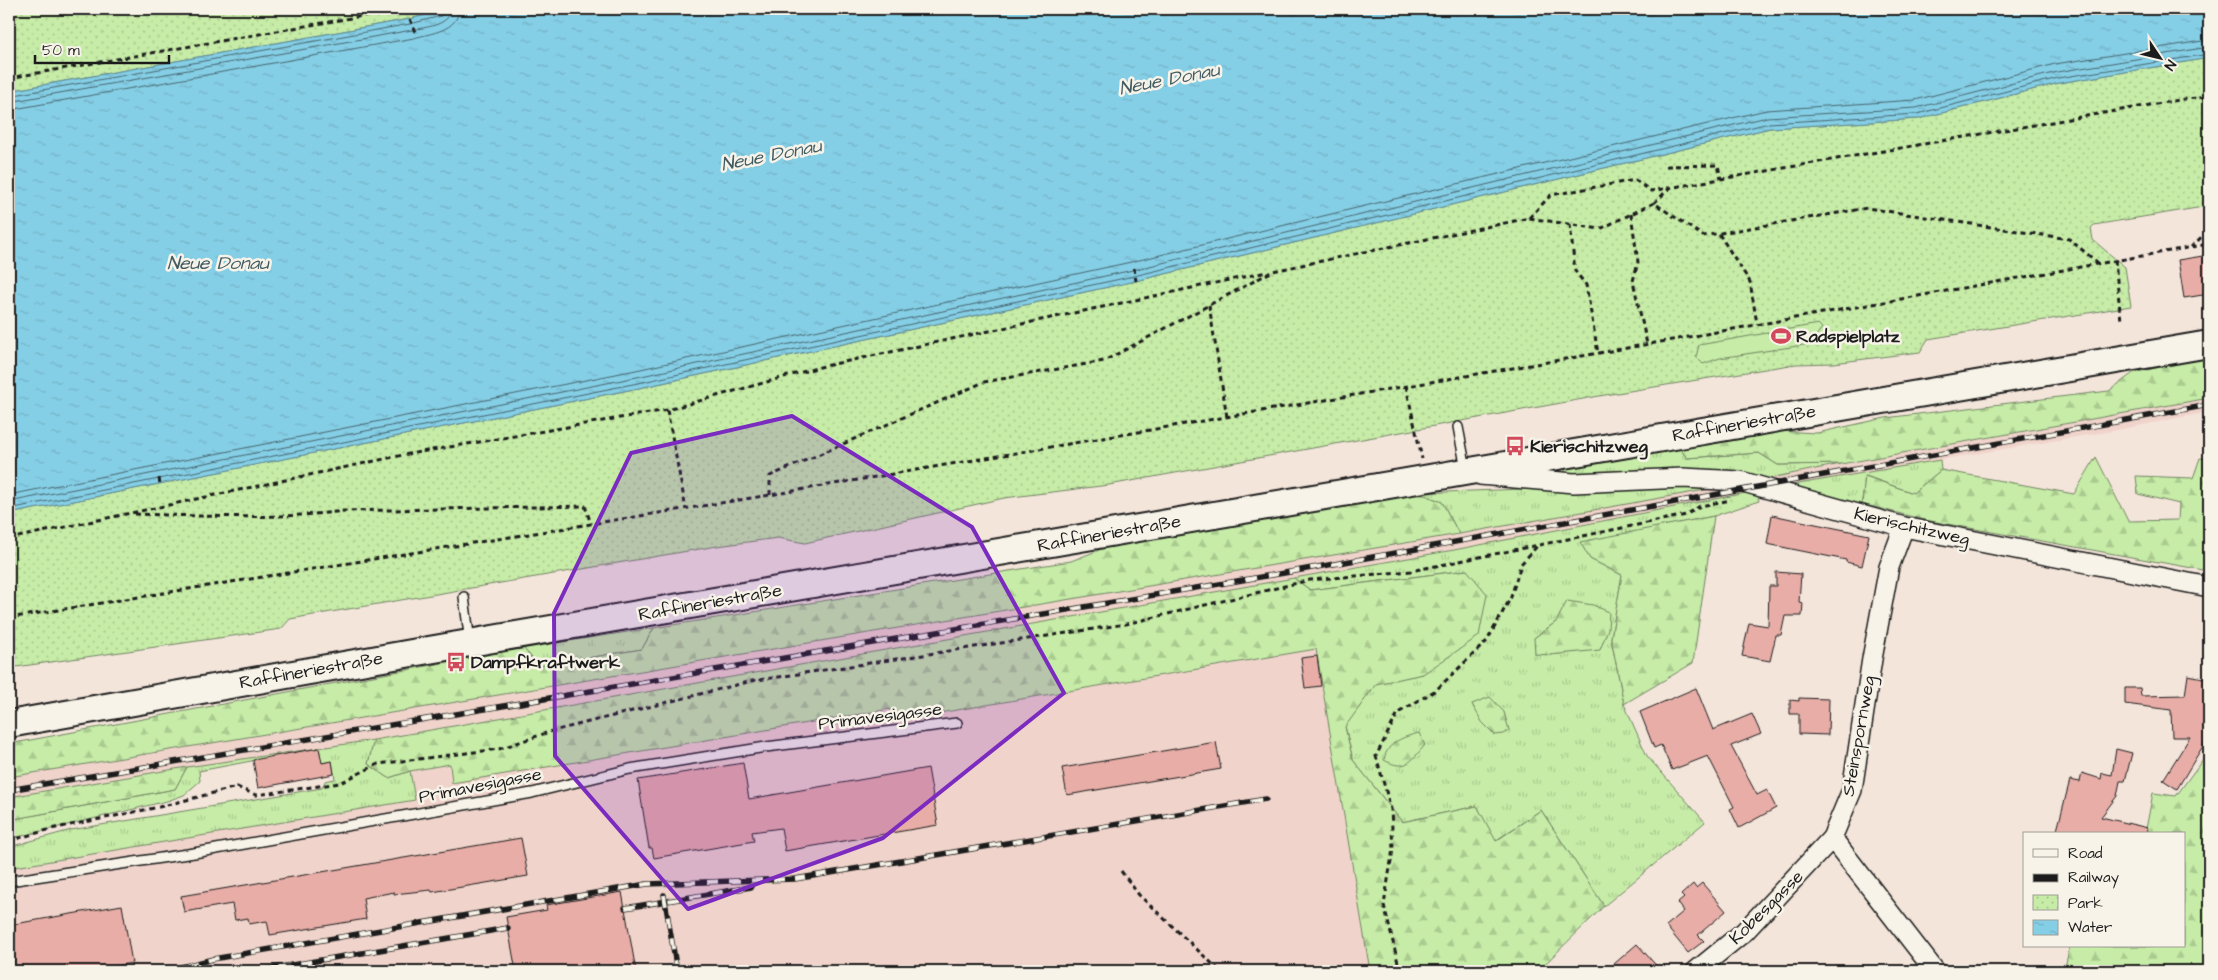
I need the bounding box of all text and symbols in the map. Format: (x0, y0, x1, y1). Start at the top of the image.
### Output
scale bar (35, 32, 169, 64)
north arrow (2136, 32, 2186, 82)
text: 50 m (42, 40, 80, 61)
water label: Neue Donau (1117, 56, 1223, 102)
text: N (2159, 56, 2181, 74)
water label: Neue Donau (719, 132, 825, 178)
water label: Neue Donau (167, 250, 270, 277)
place label: Radspielplatz (1796, 324, 1901, 349)
sports icon: Radspielplatz (1770, 325, 1792, 347)
street label: Raffineriestraße (1670, 399, 1818, 448)
place label: Kierischitzweg (1530, 434, 1649, 460)
bus stop icon: Kierischitzweg (1504, 435, 1526, 457)
street label: Kierischitzweg (1851, 501, 1972, 553)
street label: Raffineriestraße (1035, 509, 1183, 558)
street label: Raffineriestraße (636, 578, 784, 627)
street label: Raffineriestraße (237, 646, 385, 695)
place label: Dampfkraftwerk (471, 650, 621, 675)
bus stop icon: Dampfkraftwerk (445, 651, 467, 673)
street label: Steinspornweg (1836, 674, 1882, 799)
street label: Primavesigasse (817, 696, 944, 737)
street label: Primavesigasse (417, 761, 544, 811)
legend (2023, 832, 2186, 948)
text: Road (2068, 843, 2103, 864)
street label: Kobesgasse (1724, 864, 1810, 951)
text: Railway (2068, 867, 2119, 889)
text: Park (2068, 893, 2103, 914)
text: Water (2068, 917, 2112, 938)

